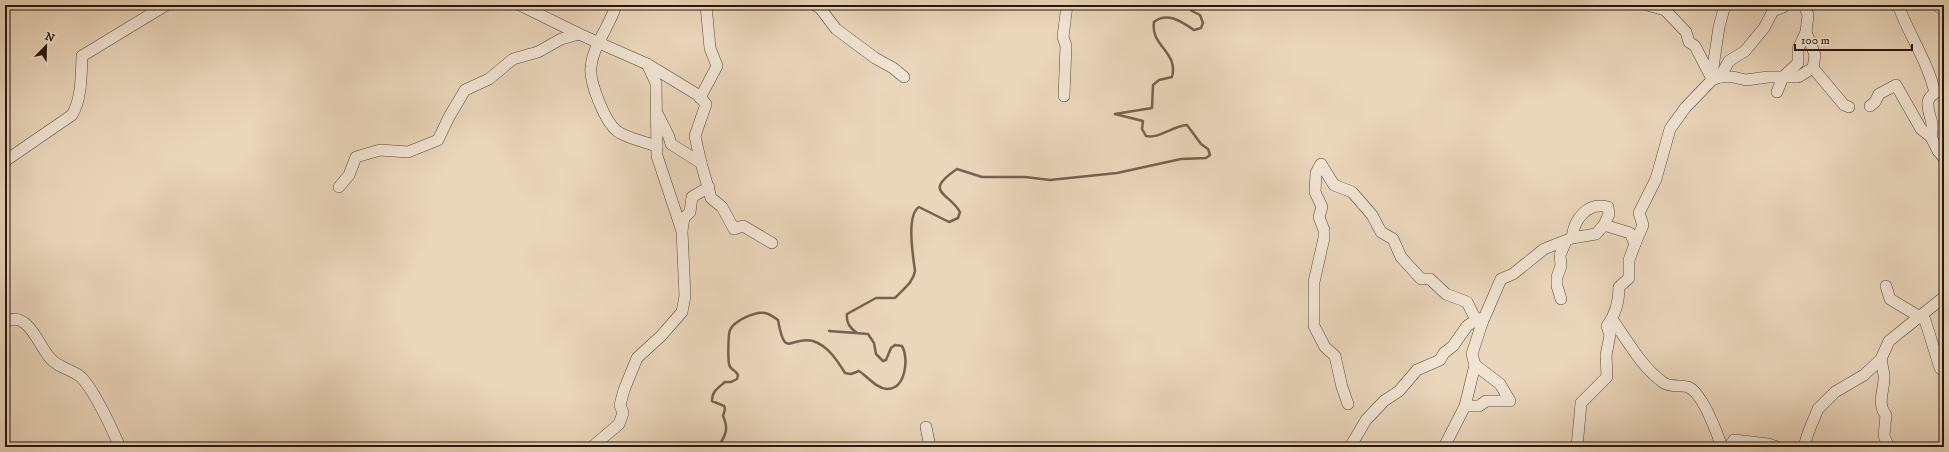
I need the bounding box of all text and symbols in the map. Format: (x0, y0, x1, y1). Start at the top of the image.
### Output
north arrow (26, 26, 66, 66)
scale bar (1795, 26, 1912, 52)
text: N (43, 30, 56, 46)
text: 100 m (1801, 33, 1830, 48)

